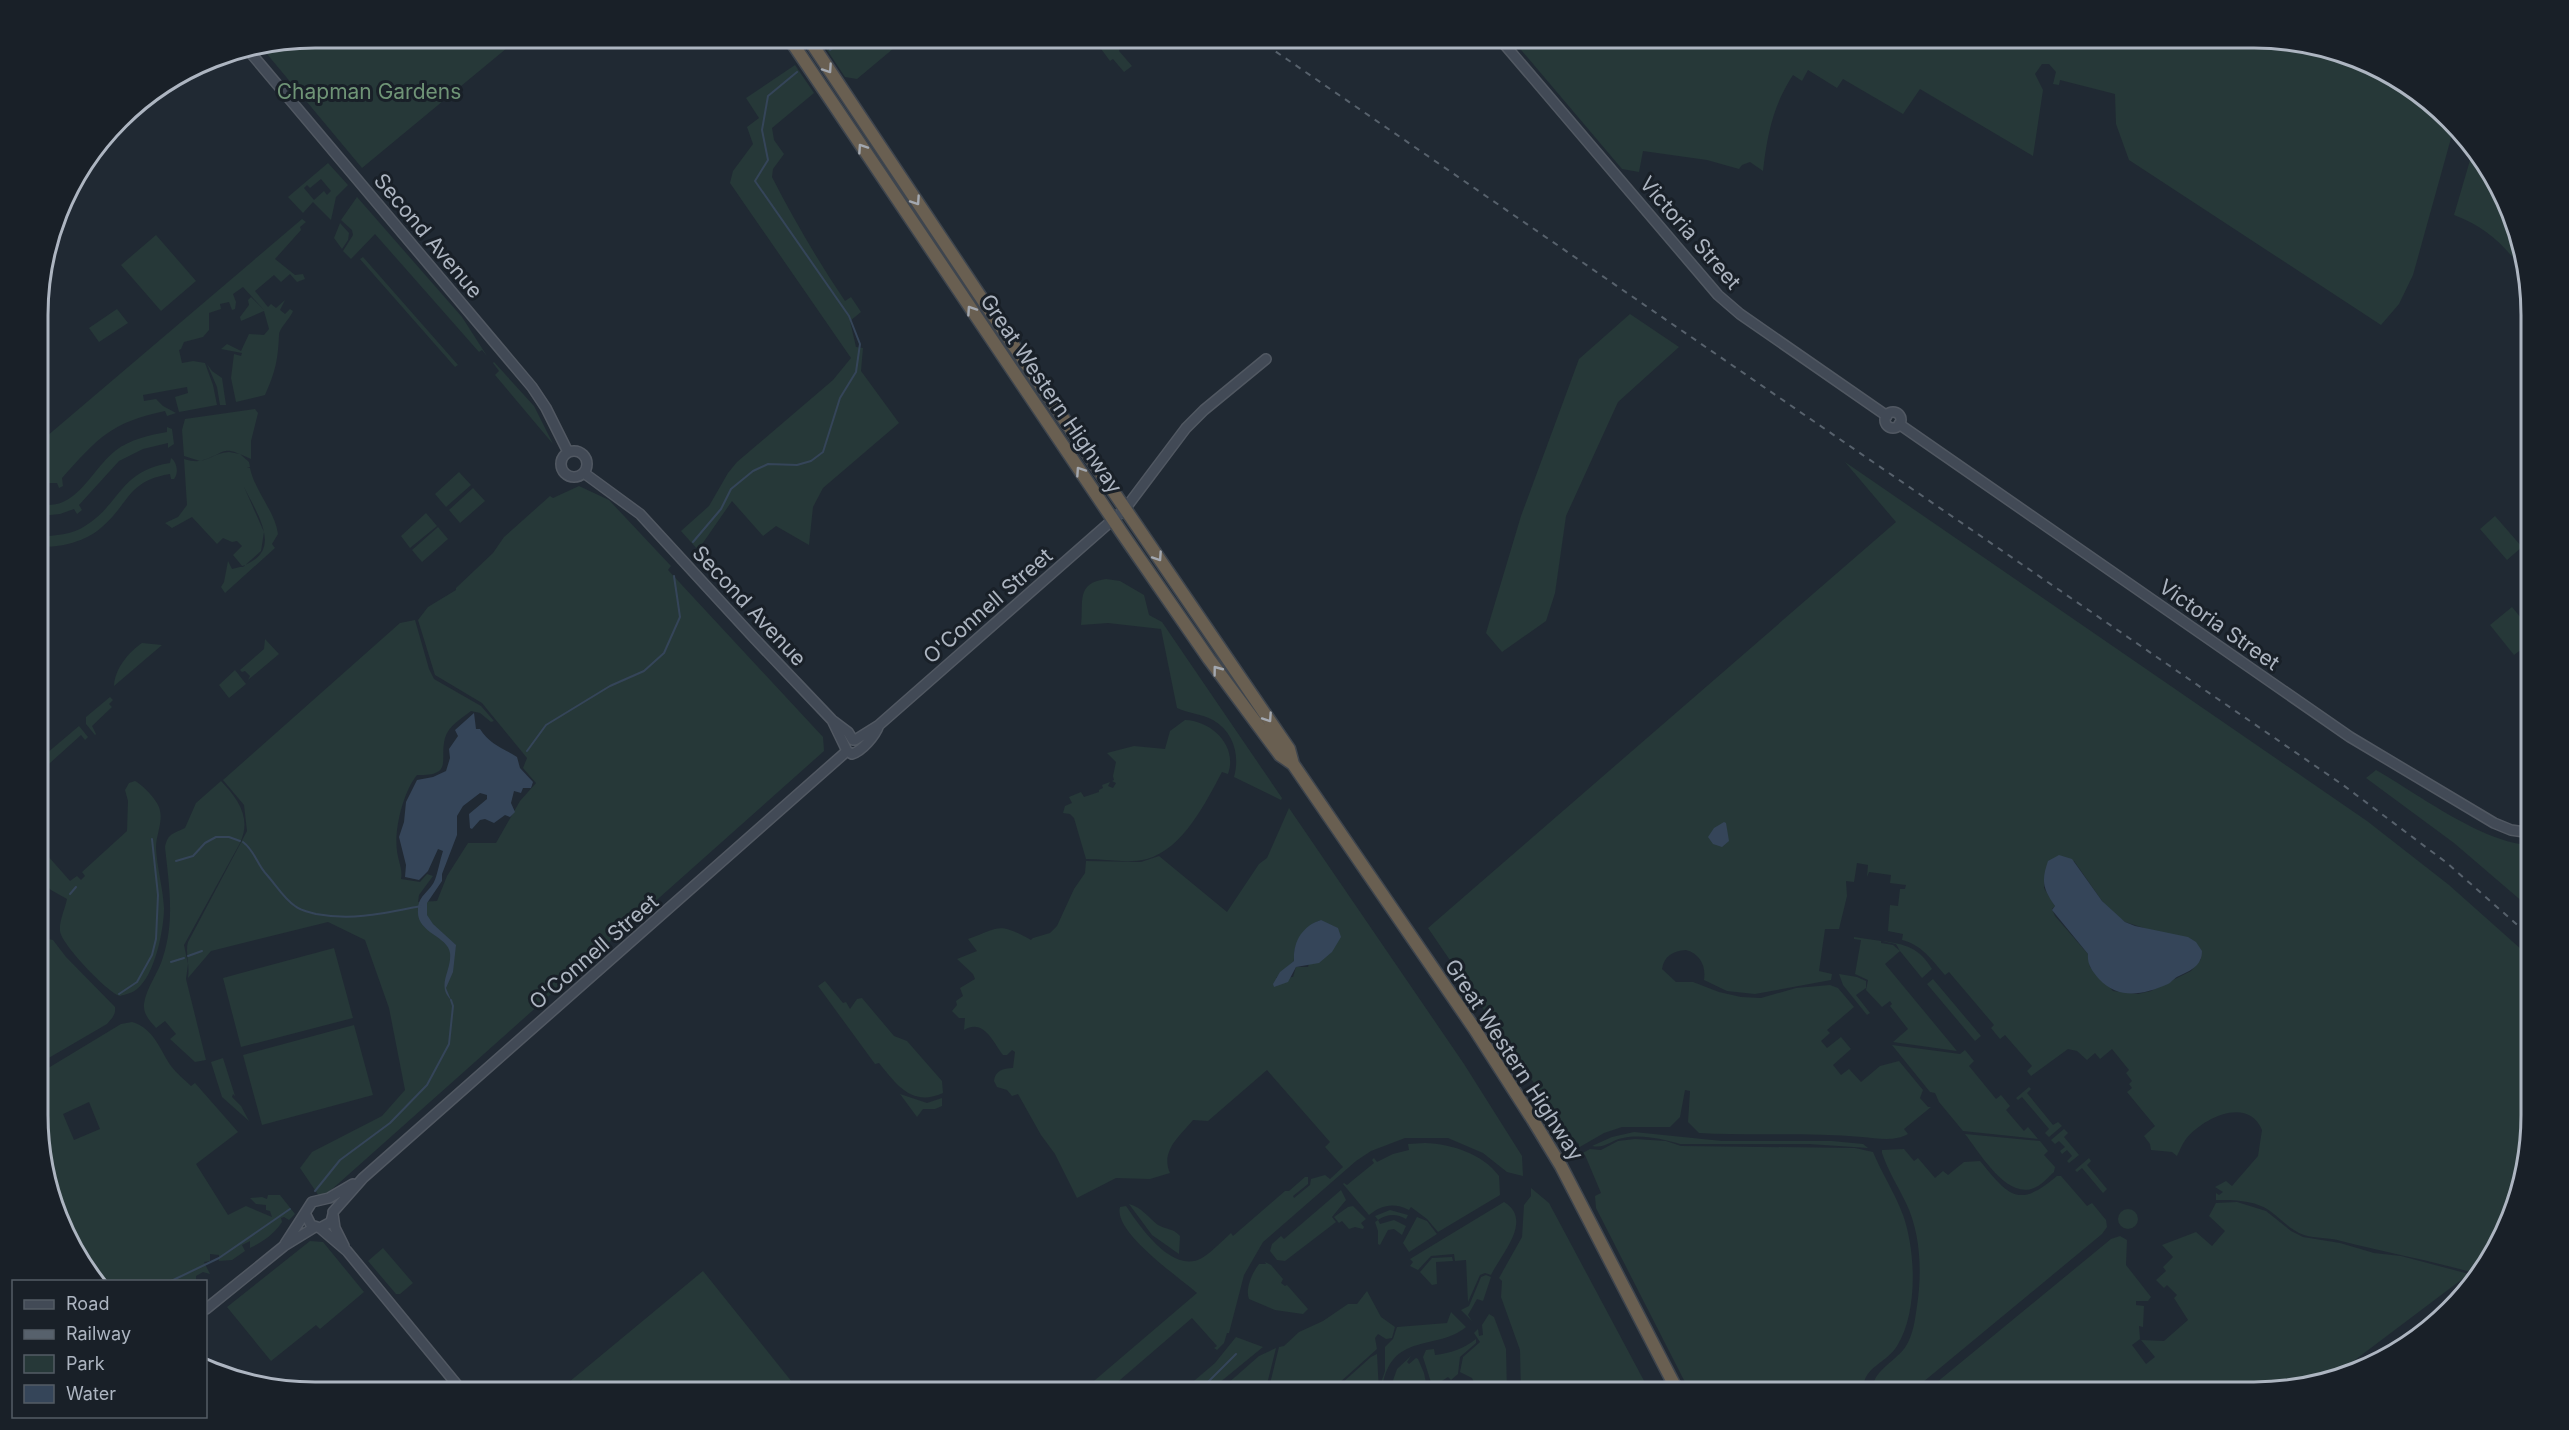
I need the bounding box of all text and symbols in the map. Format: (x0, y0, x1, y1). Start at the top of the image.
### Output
one-way arrow (821, 62, 832, 73)
park label: Chapman Gardens (277, 79, 461, 104)
one-way arrow (858, 144, 869, 155)
street label: Second Avenue (369, 168, 488, 303)
street label: Victoria Street (1635, 171, 1746, 294)
one-way arrow (909, 194, 920, 205)
street label: Great Western Highway (975, 289, 1128, 498)
one-way arrow (967, 306, 978, 317)
one-way arrow (1076, 467, 1087, 478)
street label: Second Avenue (687, 540, 811, 671)
street label: O'Connell Street (918, 543, 1057, 668)
one-way arrow (1151, 551, 1162, 562)
street label: Victoria Street (2154, 574, 2284, 675)
one-way arrow (1213, 665, 1224, 676)
one-way arrow (1261, 712, 1272, 723)
street label: O'Connell Street (524, 889, 663, 1014)
street label: Great Western Highway (1440, 954, 1589, 1165)
legend (12, 1280, 207, 1418)
text: Road (66, 1293, 109, 1314)
text: Railway (66, 1323, 131, 1344)
text: Park (66, 1353, 105, 1374)
text: Water (66, 1383, 116, 1404)

